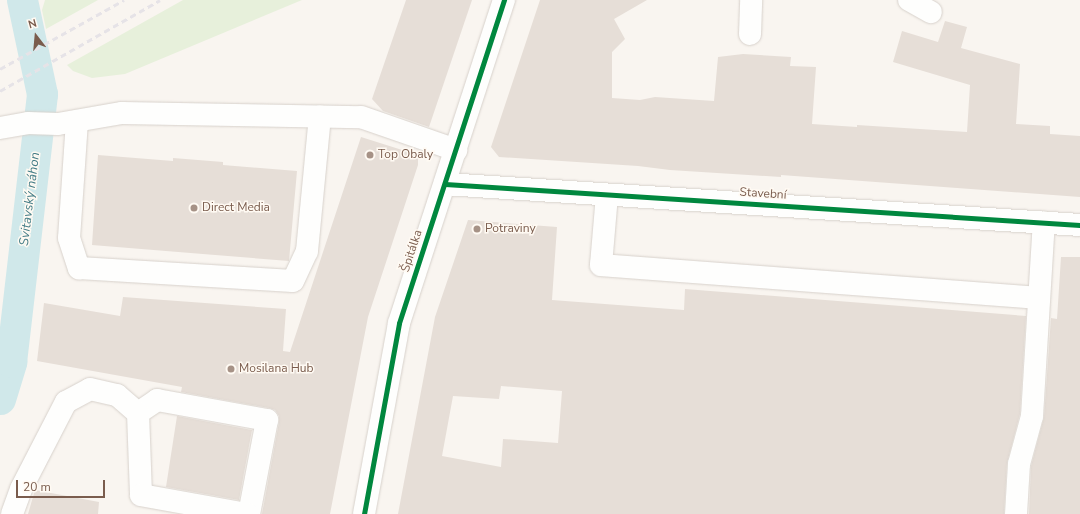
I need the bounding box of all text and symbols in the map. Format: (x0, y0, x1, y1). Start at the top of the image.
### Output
north arrow (16, 16, 56, 56)
text: N (27, 16, 39, 32)
place label: Top Obaly (378, 148, 433, 162)
marker: Top Obaly (365, 150, 375, 160)
water label: Svitavský náhon (17, 151, 43, 247)
street label: Stavební (739, 185, 787, 203)
place label: Direct Media (202, 201, 270, 215)
marker: Direct Media (189, 203, 199, 213)
place label: Potraviny (485, 222, 536, 236)
marker: Potraviny (472, 224, 482, 234)
street label: Špitálka (398, 228, 426, 274)
place label: Mosilana Hub (239, 362, 314, 376)
marker: Mosilana Hub (226, 364, 236, 374)
scale bar (18, 472, 107, 498)
text: 20 m (23, 479, 51, 495)

